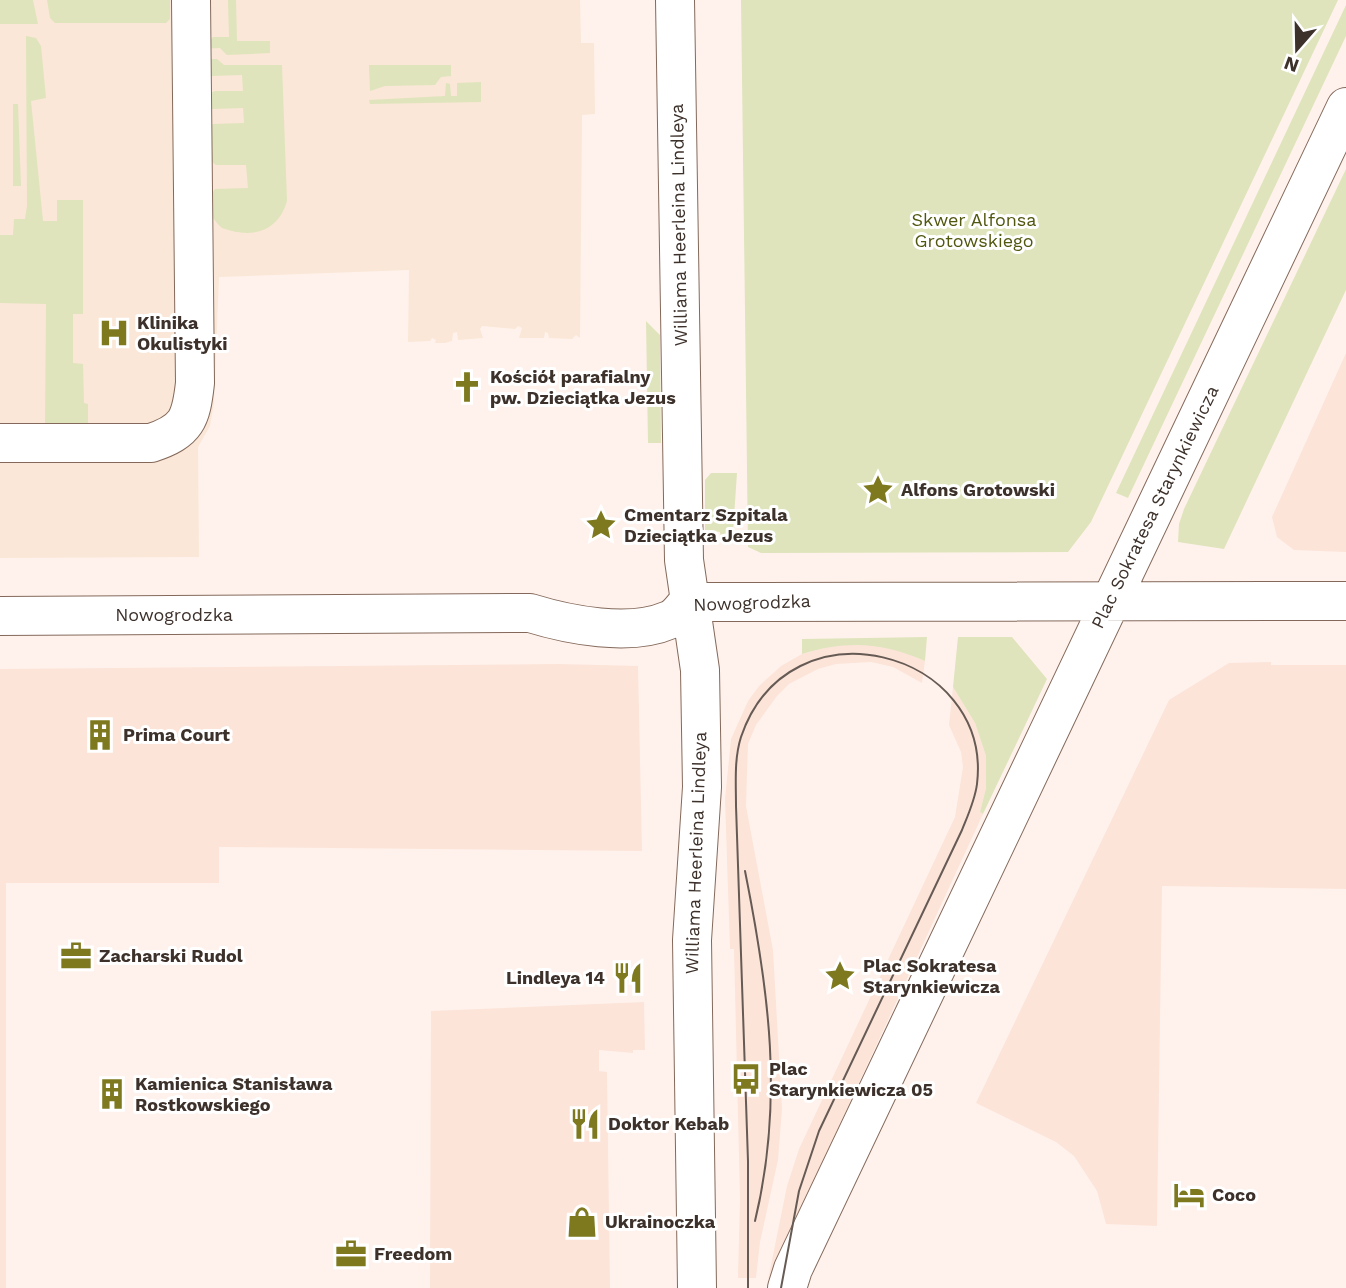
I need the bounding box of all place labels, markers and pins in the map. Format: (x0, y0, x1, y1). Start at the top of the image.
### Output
place label: Klinika Okulistyki (137, 312, 228, 354)
hospital icon: Klinika Okulistyki (97, 316, 131, 350)
place label: Kościół parafialny pw. Dzieciątka Jezus (490, 366, 676, 408)
church icon: Kościół parafialny pw. Dzieciątka Jezus (450, 370, 484, 404)
place icon: Alfons Grotowski (861, 473, 895, 507)
place label: Alfons Grotowski (901, 479, 1055, 500)
place label: Cmentarz Szpitala Dzieciątka Jezus (624, 504, 788, 546)
place icon: Cmentarz Szpitala Dzieciątka Jezus (584, 508, 618, 542)
building icon: Prima Court (83, 718, 117, 752)
place label: Prima Court (123, 724, 230, 745)
office icon: Zacharski Rudol (59, 939, 93, 973)
place label: Zacharski Rudol (99, 945, 243, 966)
place label: Plac Sokratesa Starynkiewicza (863, 955, 1001, 997)
place icon: Plac Sokratesa Starynkiewicza (823, 959, 857, 993)
restaurant icon: Lindleya 14 (611, 961, 645, 995)
place label: Lindleya 14 (506, 967, 605, 988)
place label: Plac Starynkiewicza 05 (769, 1058, 933, 1100)
bus stop icon: Plac Starynkiewicza 05 (729, 1062, 763, 1096)
place label: Kamienica Stanisława Rostkowskiego (135, 1073, 333, 1115)
building icon: Kamienica Stanisława Rostkowskiego (95, 1077, 129, 1111)
restaurant icon: Doktor Kebab (568, 1107, 602, 1141)
place label: Doktor Kebab (608, 1113, 729, 1134)
hotel icon: Coco (1172, 1178, 1206, 1212)
place label: Coco (1212, 1184, 1256, 1205)
shop icon: Ukrainoczka (565, 1205, 599, 1239)
place label: Ukrainoczka (605, 1211, 716, 1232)
office icon: Freedom (334, 1237, 368, 1271)
place label: Freedom (374, 1243, 452, 1264)

